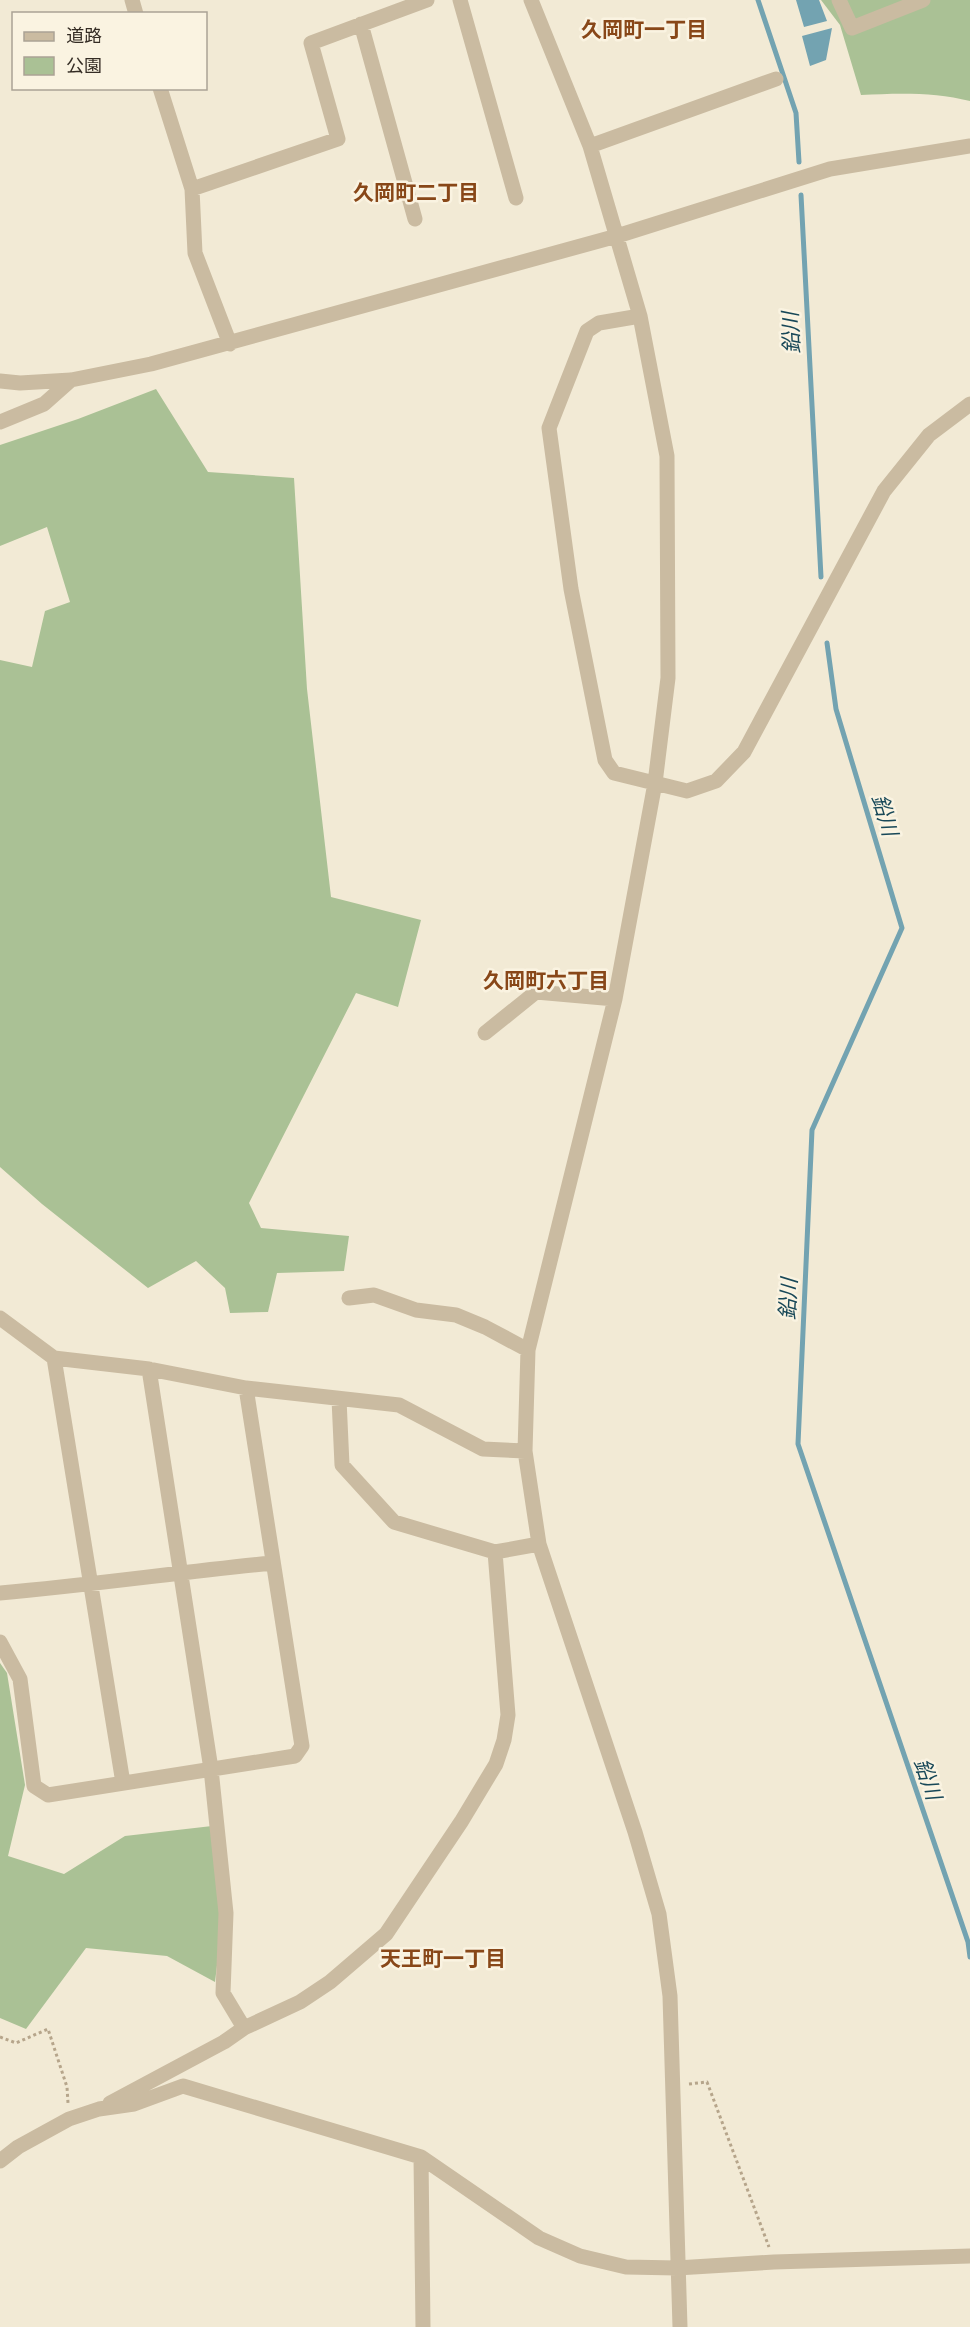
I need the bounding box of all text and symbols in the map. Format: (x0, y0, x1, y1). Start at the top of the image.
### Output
legend (12, 12, 207, 90)
district label: 久岡町一丁目 (581, 17, 707, 42)
text: 道路 (66, 25, 102, 46)
text: 公園 (66, 55, 102, 76)
district label: 久岡町二丁目 (353, 180, 479, 205)
water label: 鉛川 (777, 309, 805, 355)
water label: 鉛川 (867, 791, 904, 841)
district label: 久岡町六丁目 (483, 968, 609, 993)
water label: 鉛川 (774, 1275, 802, 1321)
water label: 鉛川 (909, 1755, 947, 1805)
district label: 天王町一丁目 (380, 1946, 506, 1971)

